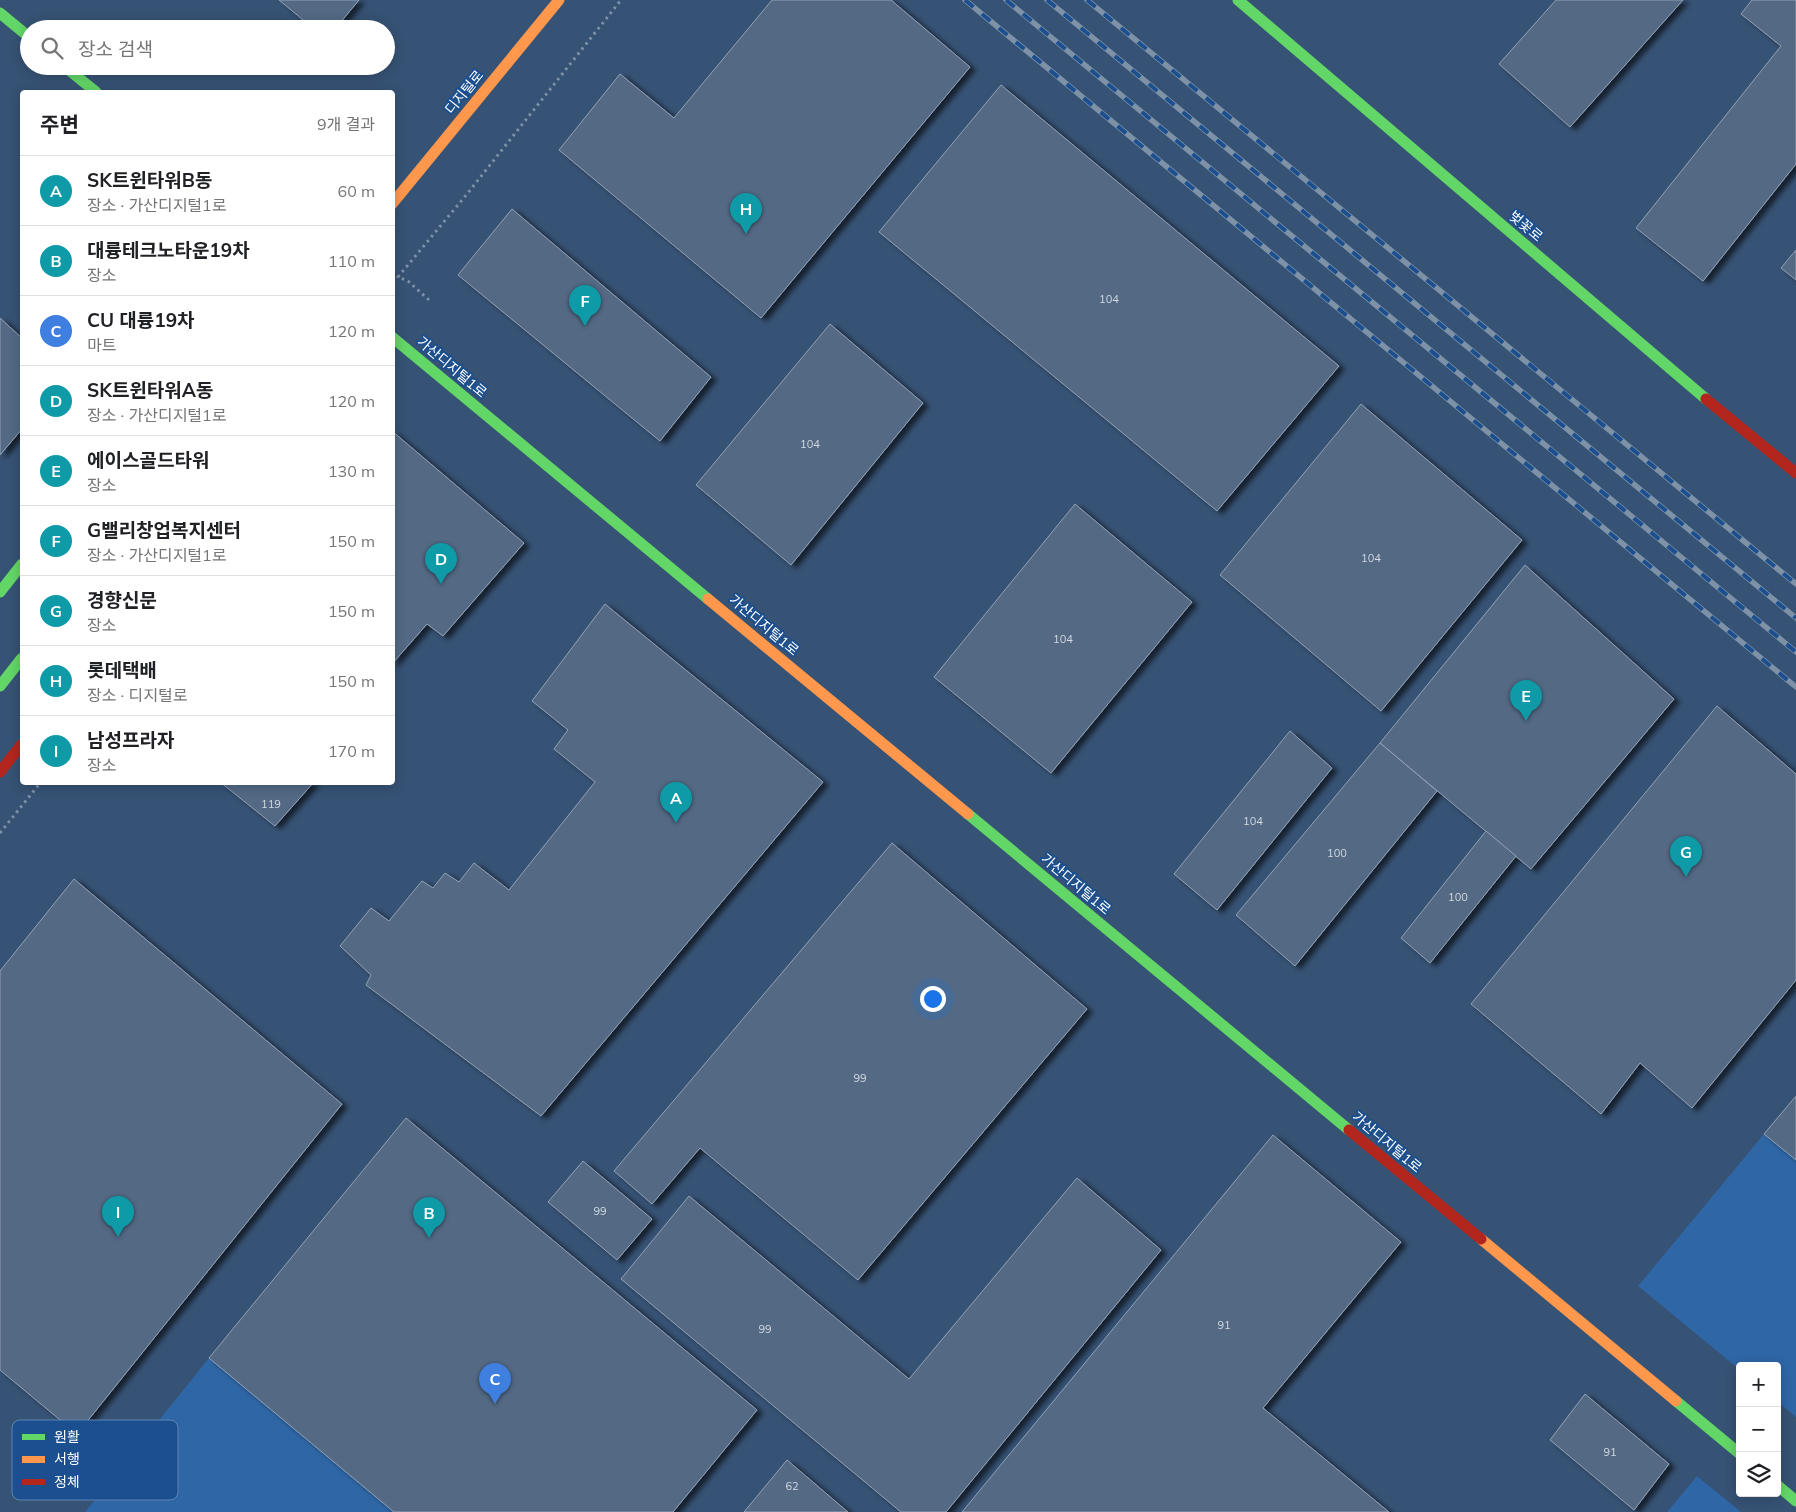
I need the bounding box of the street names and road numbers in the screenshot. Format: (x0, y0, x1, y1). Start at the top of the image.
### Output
street label: 디지털로 (441, 66, 487, 118)
street label: 벚꽃로 (1505, 207, 1547, 245)
street label: 가산디지털1로 (413, 333, 491, 402)
street label: 가산디지털1로 (725, 591, 803, 660)
street label: 가산디지털1로 (1037, 850, 1115, 919)
street label: 가산디지털1로 (1348, 1108, 1426, 1177)

